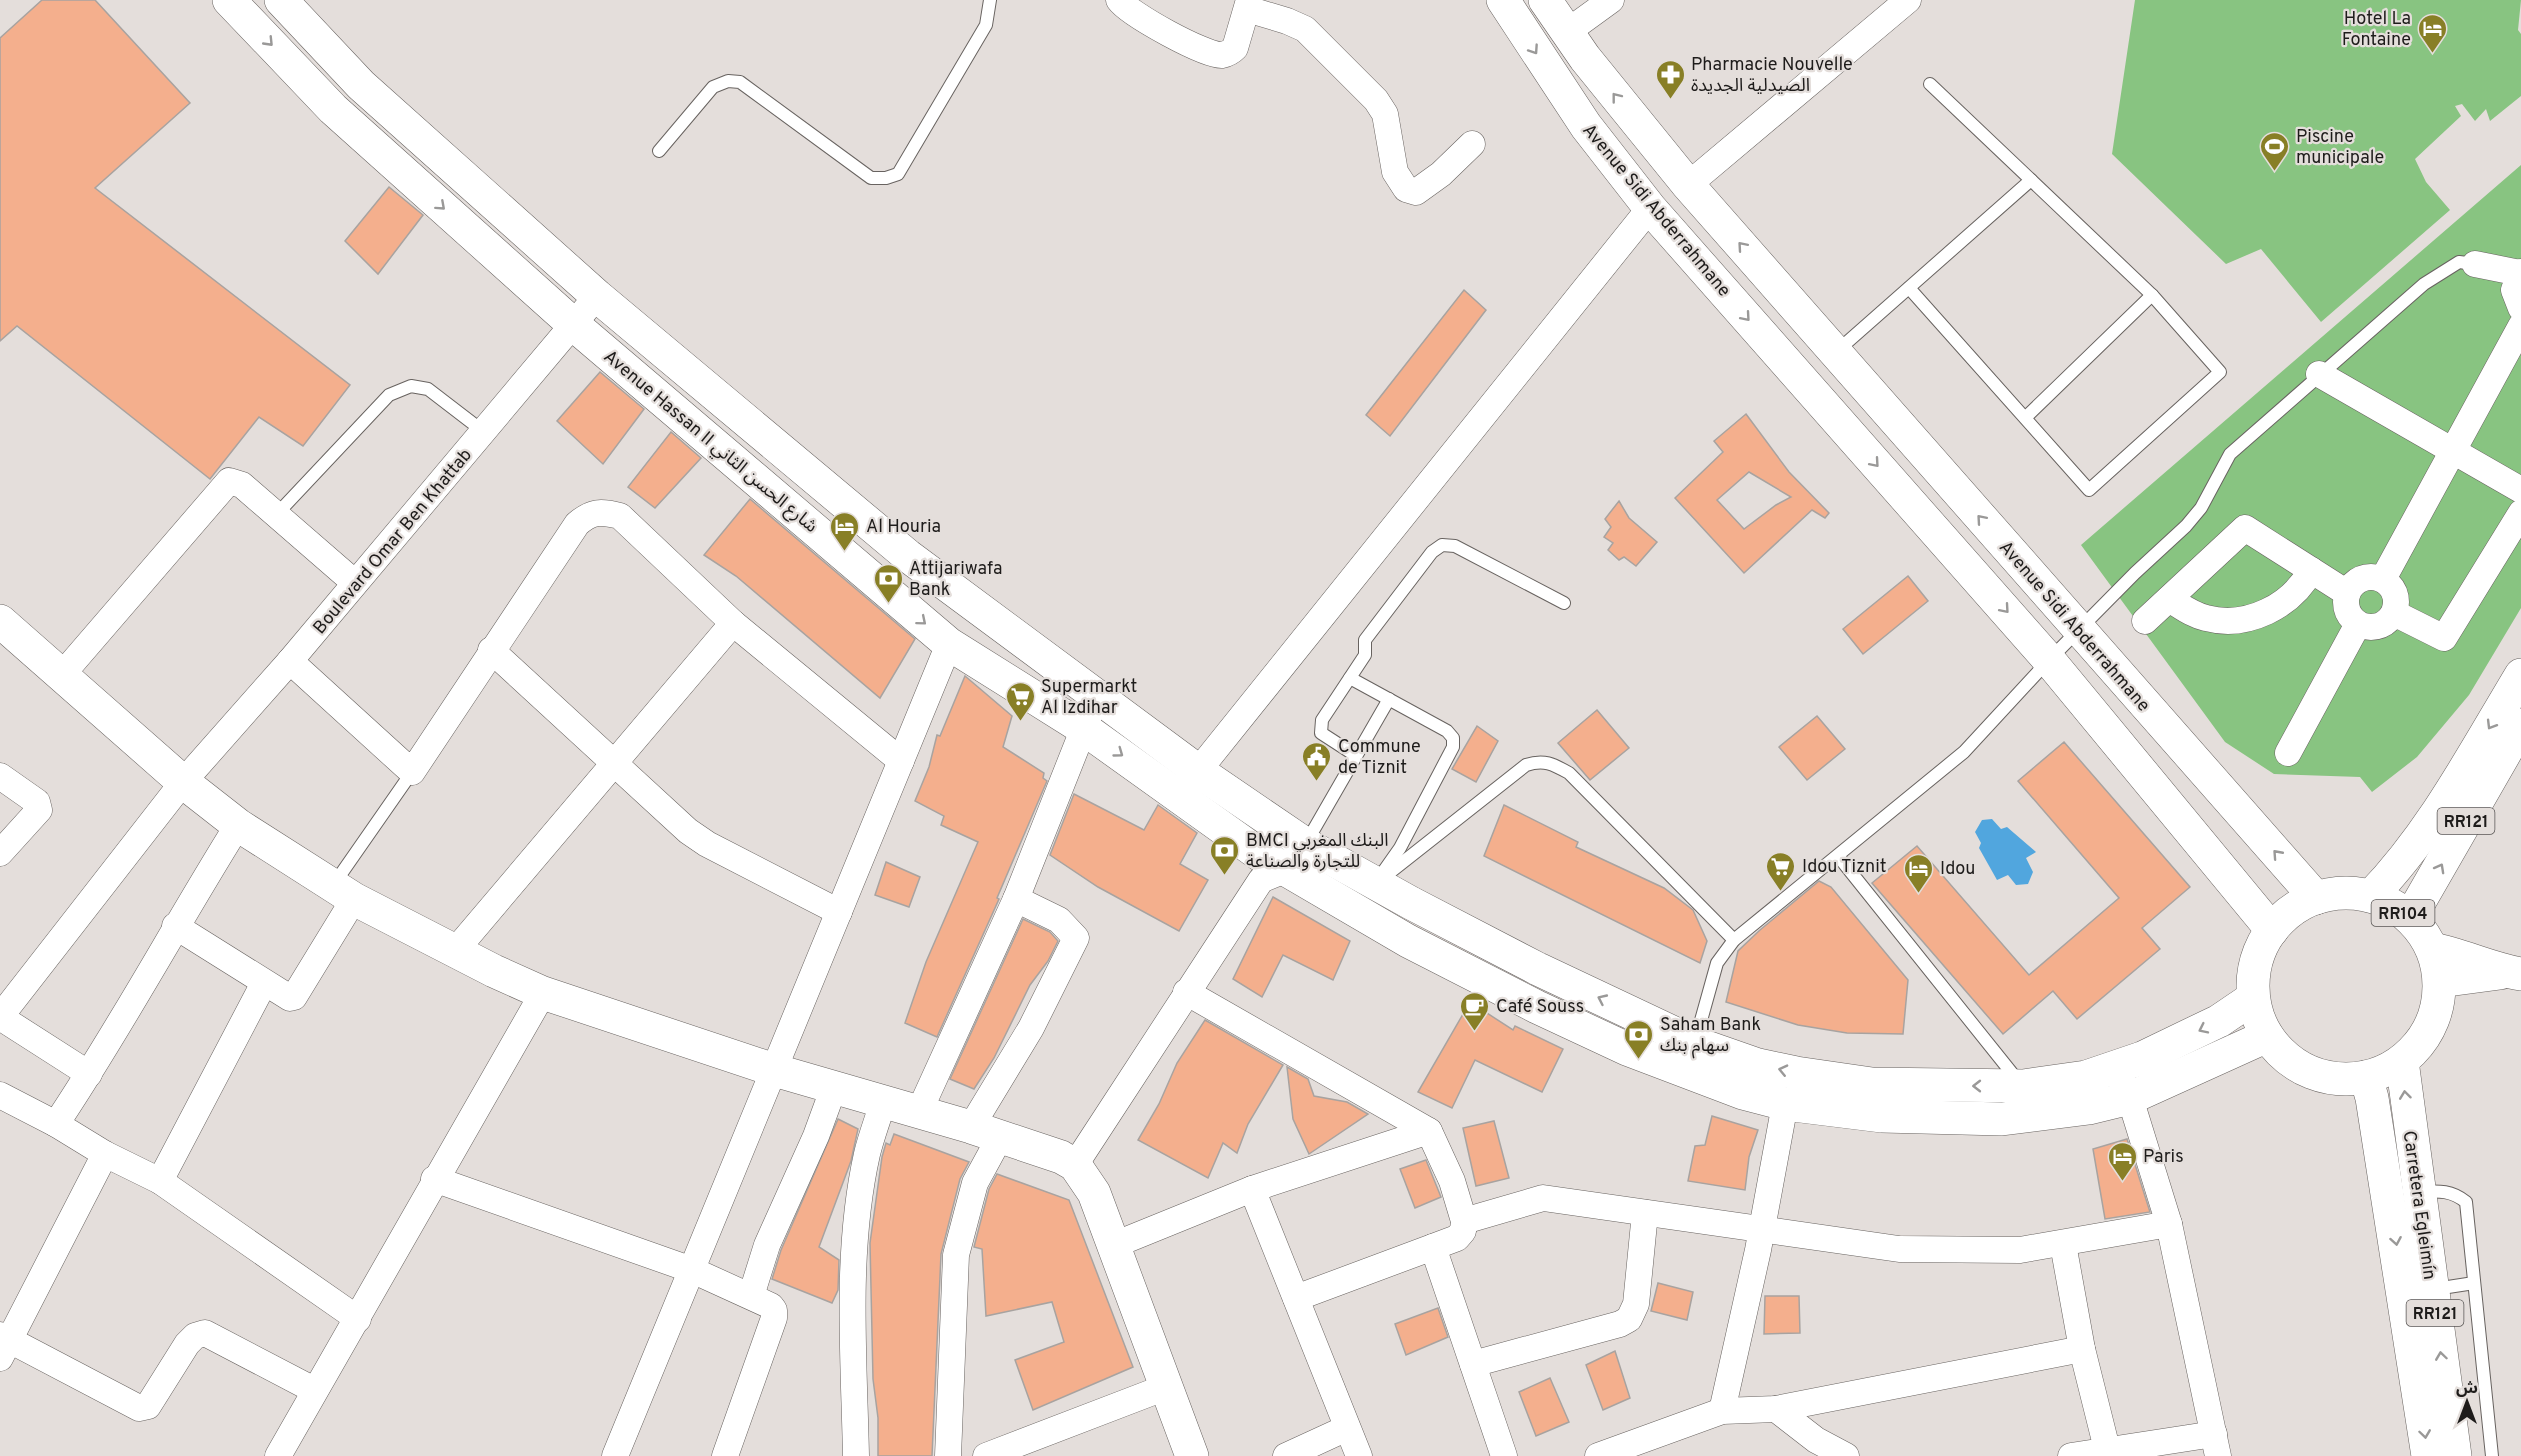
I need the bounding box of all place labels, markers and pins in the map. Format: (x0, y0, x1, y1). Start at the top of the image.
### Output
place label: Hotel La Fontaine (2342, 8, 2411, 52)
hotel icon: Hotel La Fontaine (2416, 12, 2448, 54)
place label: Pharmacie Nouvelle الصيدلية الجديدة (1691, 54, 1853, 98)
pharmacy icon: Pharmacie Nouvelle الصيدلية الجديدة (1654, 58, 1686, 100)
place label: Piscine municipale (2296, 126, 2384, 170)
sports icon: Piscine municipale (2259, 130, 2291, 172)
hotel icon: Al Houria (829, 510, 861, 552)
place label: Al Houria (866, 516, 941, 539)
place label: Attijariwafa Bank (909, 558, 1002, 602)
bank icon: Attijariwafa Bank (872, 562, 904, 604)
place label: Supermarkt Al Izdihar (1041, 676, 1137, 720)
supermarket icon: Supermarkt Al Izdihar (1004, 680, 1036, 722)
place label: Commune de Tiznit (1338, 736, 1421, 780)
public building icon: Commune de Tiznit (1301, 740, 1333, 782)
place label: BMCI البنك المغربي للتجارة والصناعة (1246, 830, 1389, 874)
bank icon: BMCI البنك المغربي للتجارة والصناعة (1209, 834, 1241, 876)
supermarket icon: Idou Tiznit (1765, 850, 1797, 892)
hotel icon: Idou (1903, 852, 1935, 894)
place label: Idou Tiznit (1802, 856, 1887, 879)
place label: Idou (1940, 858, 1975, 881)
cafe icon: Café Souss (1459, 990, 1491, 1032)
place label: Café Souss (1496, 996, 1584, 1019)
place label: Saham Bank سهام بنك (1660, 1014, 1761, 1059)
bank icon: Saham Bank سهام بنك (1623, 1018, 1655, 1060)
hotel icon: Paris (2106, 1140, 2138, 1182)
place label: Paris (2143, 1146, 2184, 1169)

